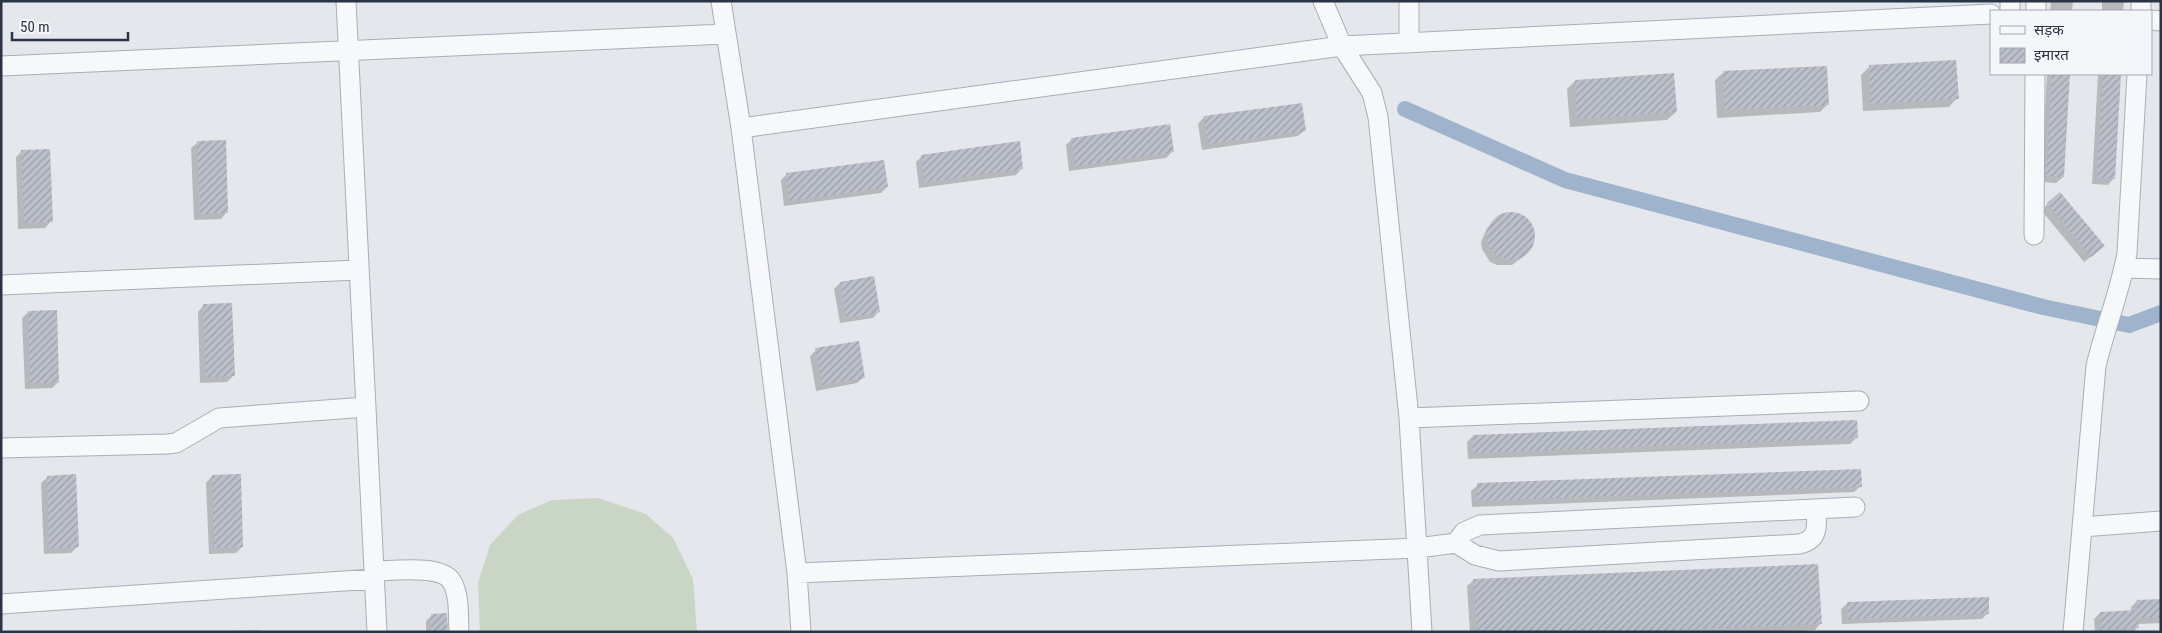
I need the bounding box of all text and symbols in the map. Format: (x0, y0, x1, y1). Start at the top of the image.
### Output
scale bar (12, 10, 129, 42)
legend (1990, 10, 2152, 75)
text: 50 m (20, 18, 50, 36)
text: सड़क (2034, 21, 2064, 39)
text: इमारत (2034, 46, 2069, 64)

